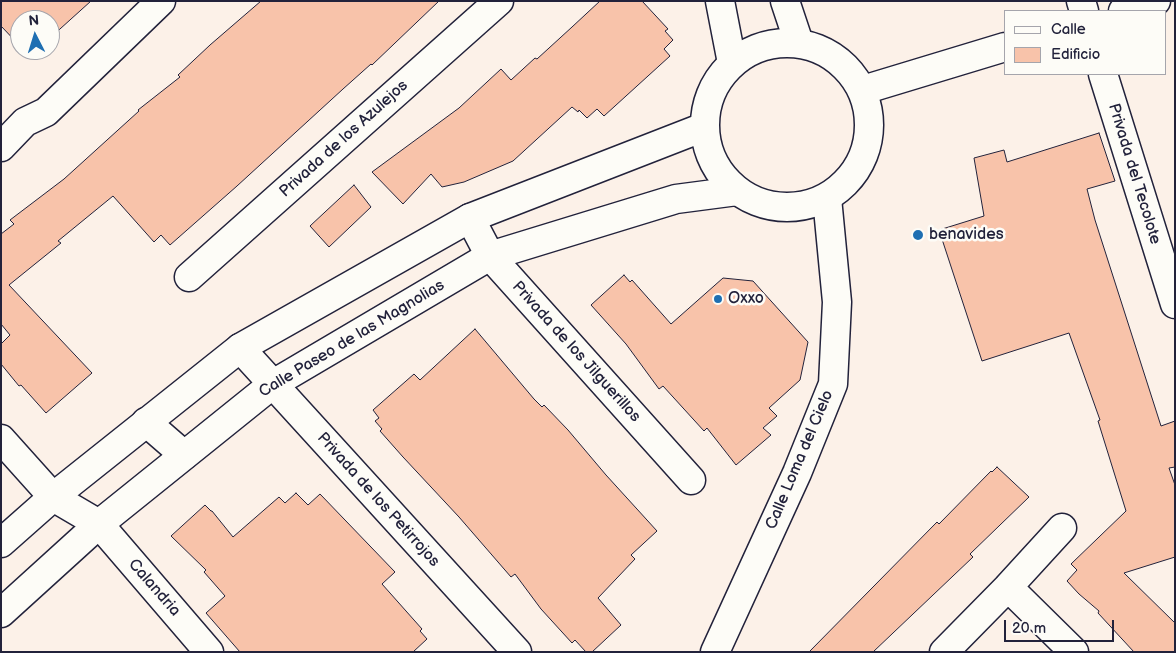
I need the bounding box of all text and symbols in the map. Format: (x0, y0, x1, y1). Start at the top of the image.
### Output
north arrow (10, 10, 60, 60)
legend (1004, 10, 1166, 75)
text: N (28, 12, 40, 29)
text: Calle (1051, 20, 1086, 39)
text: Edificio (1051, 45, 1100, 64)
street label: Privada de los Azulejos (276, 76, 412, 202)
street label: Privada del Tecolote (1103, 101, 1165, 247)
place label: benavides (929, 225, 1004, 245)
marker: benavides (911, 228, 925, 242)
street label: Calle Paseo de las Magnolias (256, 276, 448, 402)
street label: Privada de los Jilguerillos (508, 278, 644, 426)
place label: Oxxo (728, 289, 764, 309)
marker: Oxxo (712, 293, 724, 305)
street label: Calle Loma del Cielo (762, 387, 838, 533)
street label: Privada de los Petirrojos (313, 429, 443, 571)
street label: Calandria (124, 555, 184, 621)
scale bar (1006, 610, 1116, 642)
text: 20 m (1012, 619, 1046, 638)

